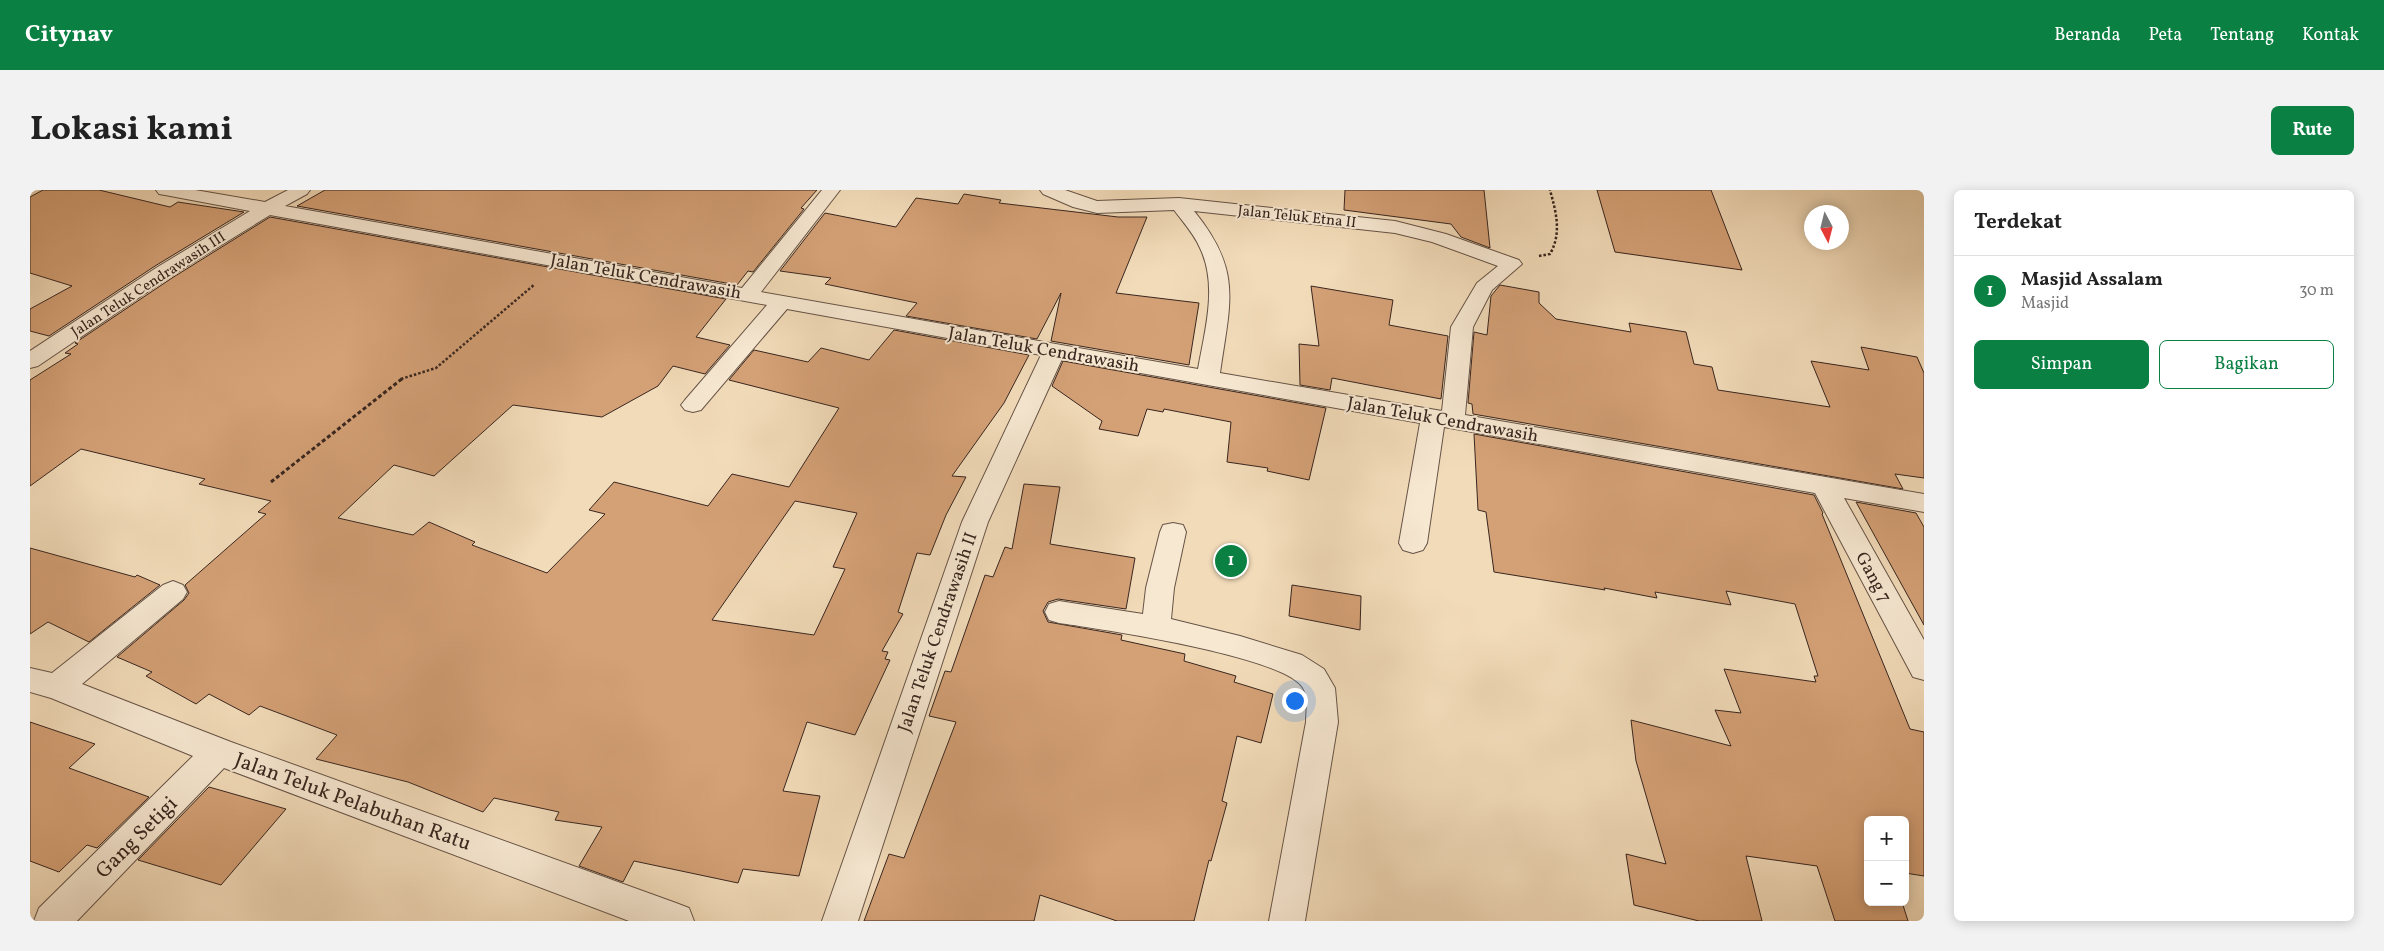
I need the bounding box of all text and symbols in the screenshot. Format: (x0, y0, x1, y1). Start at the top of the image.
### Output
text: Citynav (25, 18, 113, 52)
text: Beranda (2054, 23, 2120, 48)
text: Peta (2148, 23, 2182, 48)
text: Tentang (2210, 23, 2274, 48)
text: Kontak (2302, 23, 2359, 48)
text: Lokasi kami (30, 106, 233, 154)
button: Rute (2271, 106, 2354, 155)
street label: Jalan Teluk Etna II (1236, 201, 1357, 234)
north arrow (1804, 205, 1849, 250)
text: Terdekat (1974, 208, 2062, 237)
street label: Jalan Teluk Cendrawasih III (67, 227, 230, 343)
street label: Jalan Teluk Cendrawasih (548, 248, 744, 307)
text: Masjid Assalam (2021, 267, 2163, 293)
text: 1 (1987, 280, 1993, 302)
text: 30 m (2299, 280, 2334, 302)
text: Masjid (2021, 293, 2069, 315)
street label: Jalan Teluk Cendrawasih (946, 321, 1142, 380)
button: Simpan (1974, 340, 2149, 389)
button: Bagikan (2159, 340, 2334, 389)
street label: Jalan Teluk Cendrawasih (1345, 391, 1541, 450)
street label: Jalan Teluk Cendrawasih II (892, 529, 984, 736)
pin: 1 (1215, 542, 1247, 580)
street label: Gang 7 (1849, 548, 1897, 608)
your location (1282, 688, 1308, 714)
street label: Jalan Teluk Pelabuhan Ratu (230, 746, 475, 859)
street label: Gang Setigi (89, 790, 185, 886)
map controls (1864, 816, 1909, 906)
button: + (1864, 816, 1909, 861)
button: − (1864, 861, 1909, 906)

